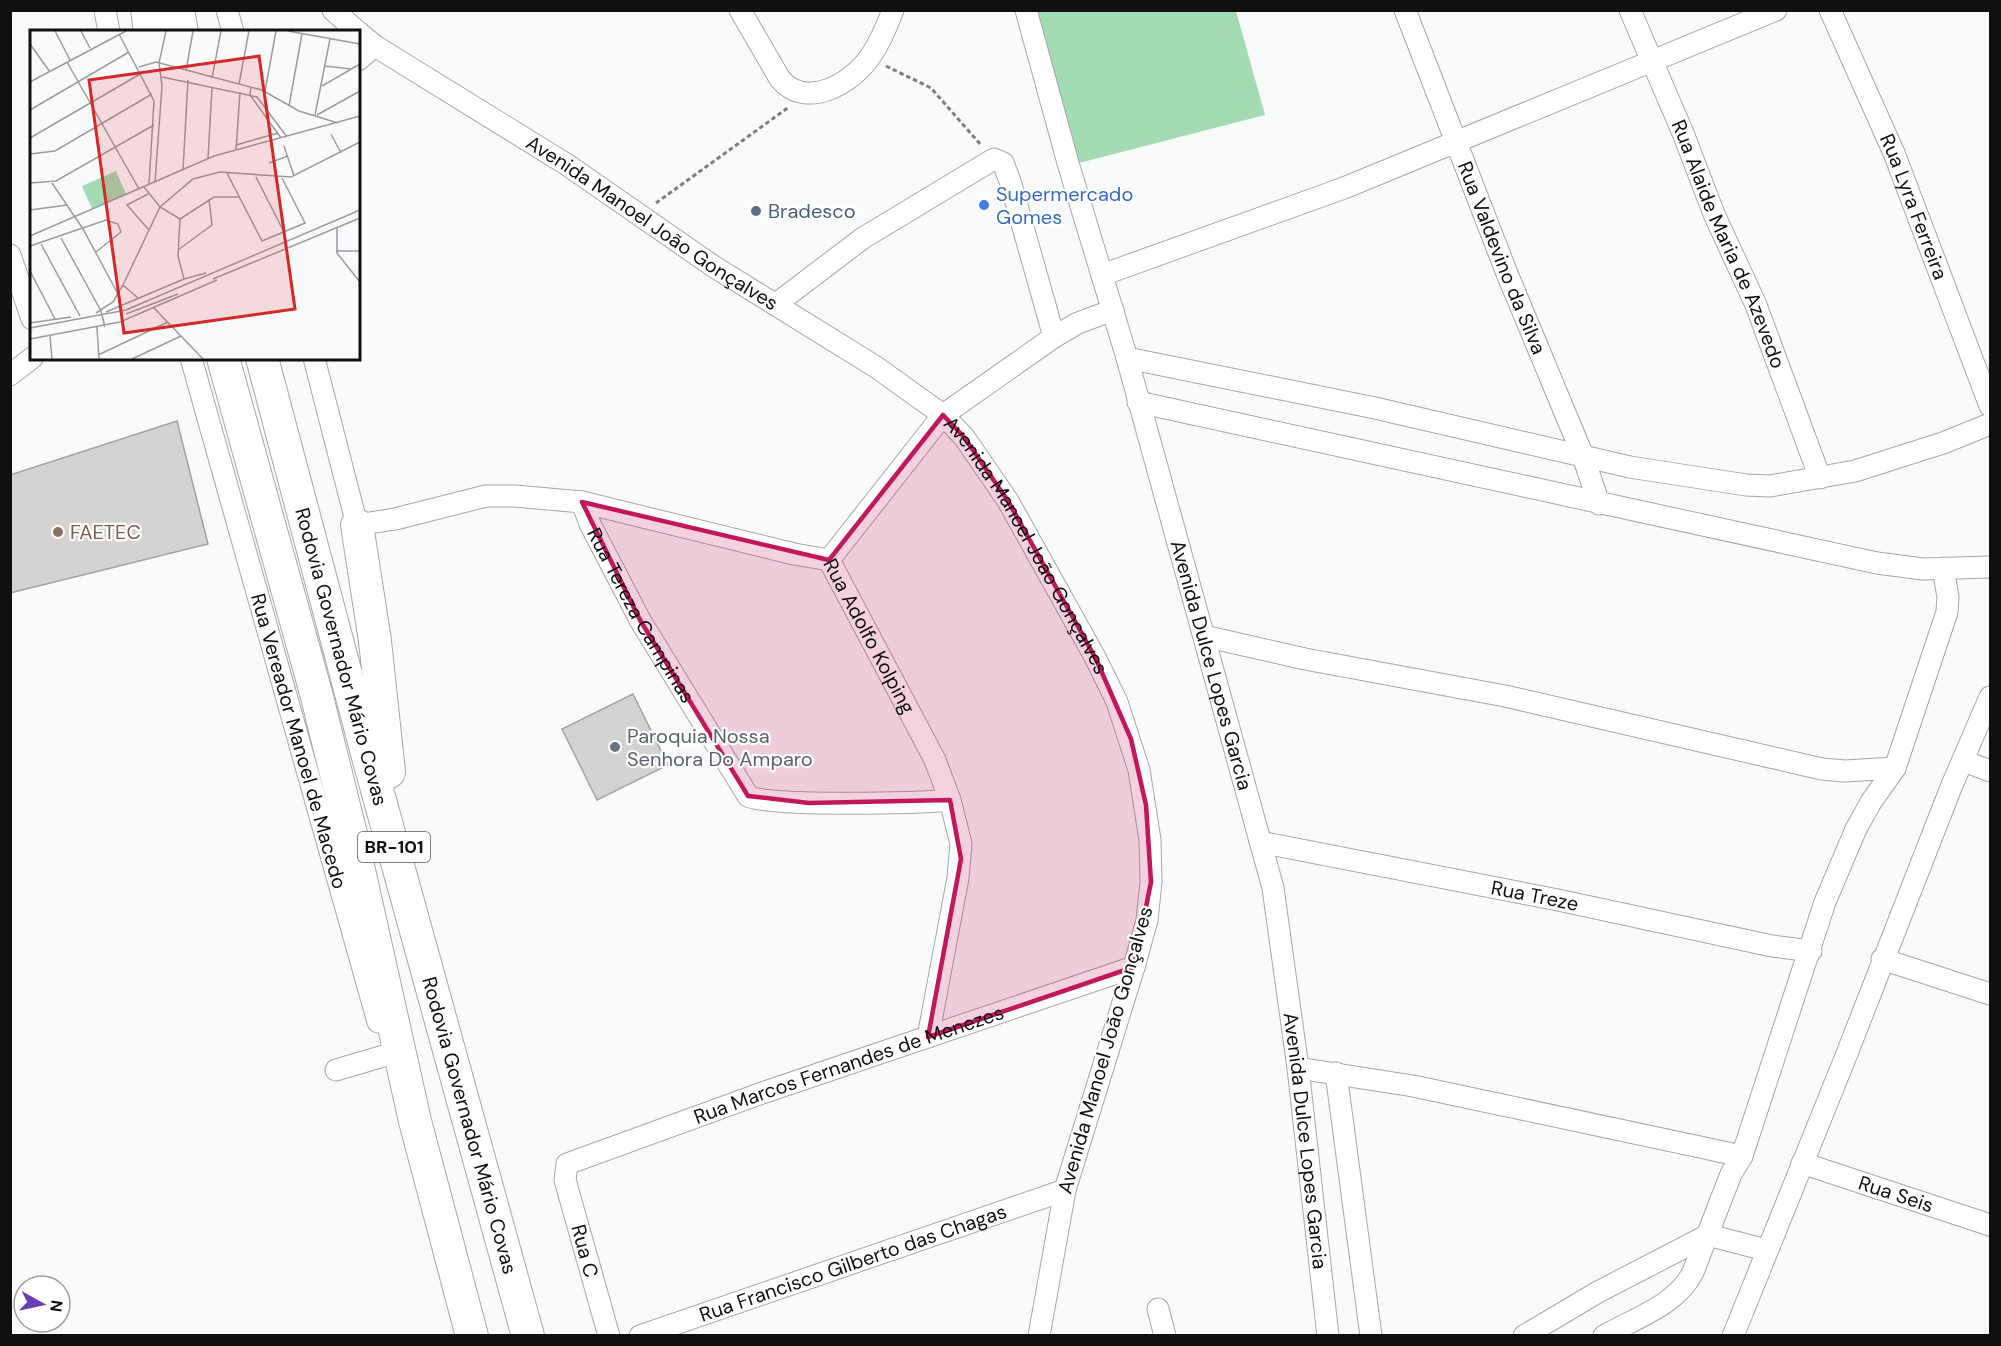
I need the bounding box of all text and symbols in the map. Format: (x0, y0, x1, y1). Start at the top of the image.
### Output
inset map (30, 30, 360, 360)
street label: Rua Alaide Maria de Azevedo (1666, 116, 1791, 372)
street label: Avenida Manoel João Gonçalves (521, 130, 783, 316)
street label: Rua Lyra Ferreira (1874, 130, 1954, 283)
street label: Rua Valdevino da Silva (1452, 158, 1552, 358)
place label: Supermercado Gomes (996, 181, 1133, 230)
place label: Bradesco (768, 198, 856, 224)
marker: Supermercado Gomes (977, 198, 991, 212)
marker: Bradesco (749, 204, 763, 218)
street label: Avenida Manoel João Gonçalves (938, 411, 1114, 678)
street label: Rodovia Governador Mário Covas (289, 505, 394, 809)
place label: FAETEC (70, 519, 141, 545)
street label: Rua Tereza Campinas (581, 523, 701, 708)
marker: FAETEC (51, 525, 65, 539)
street label: Avenida Dulce Lopes Garcia (1165, 537, 1258, 793)
street label: Rua Adolfo Kolping (817, 554, 921, 718)
street label: Rua Vereador Manoel de Macedo (245, 590, 353, 892)
place label: Paroquia Nossa Senhora Do Amparo (627, 723, 813, 772)
marker: Paroquia Nossa Senhora Do Amparo (608, 740, 622, 754)
road number: BR-101 (358, 832, 430, 862)
street label: Rua Treze (1489, 874, 1581, 917)
street label: Avenida Manoel João Gonçalves (1051, 903, 1159, 1197)
street label: Rodovia Governador Mário Covas (416, 974, 523, 1277)
street label: Rua Marcos Fernandes de Menezes (690, 999, 1007, 1130)
street label: Avenida Dulce Lopes Garcia (1277, 1011, 1333, 1270)
street label: Rua Seis (1855, 1170, 1937, 1218)
street label: Rua Francisco Gilberto das Chagas (696, 1198, 1010, 1328)
street label: Rua C (565, 1222, 605, 1280)
north arrow (12, 1274, 72, 1334)
text: N (45, 1299, 68, 1313)

